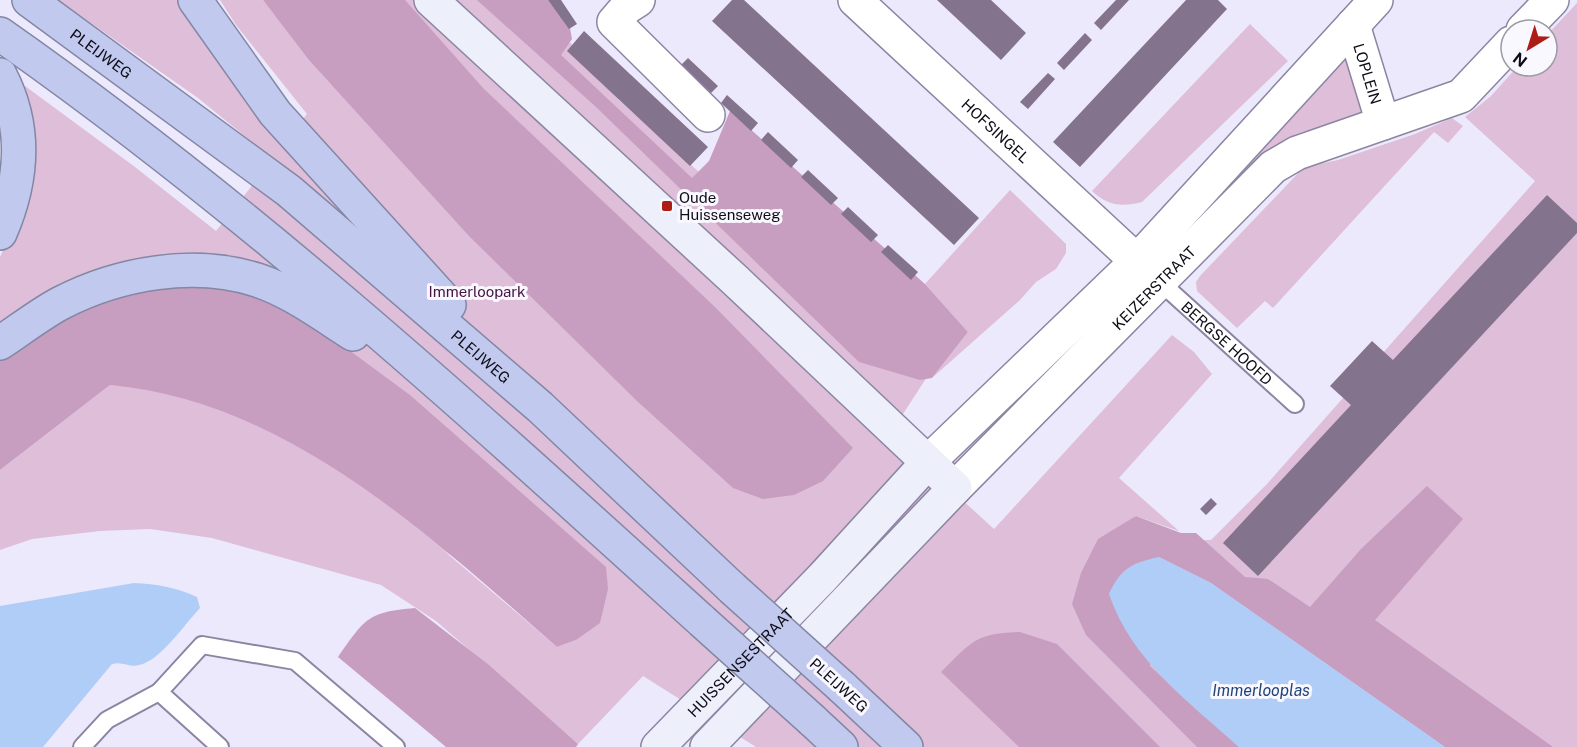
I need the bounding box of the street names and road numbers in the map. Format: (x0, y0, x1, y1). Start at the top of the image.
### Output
street label: PLEIJWEG (67, 25, 136, 82)
street label: LOPLEIN (1351, 41, 1385, 106)
street label: HOFSINGEL (959, 95, 1033, 166)
street label: KEIZERSTRAAT (1108, 242, 1199, 333)
street label: BERGSE HOOFD (1178, 297, 1276, 388)
street label: PLEIJWEG (448, 326, 514, 386)
street label: HUISSENSESTRAAT (684, 605, 797, 720)
street label: PLEIJWEG (806, 655, 872, 715)

